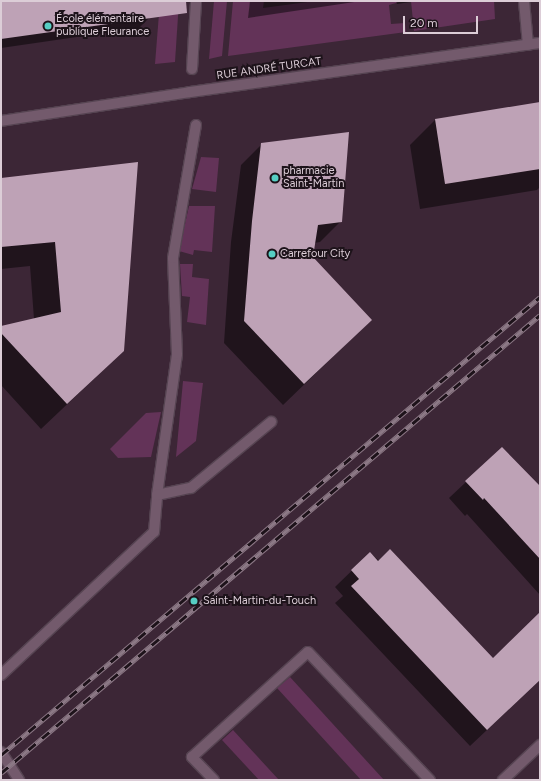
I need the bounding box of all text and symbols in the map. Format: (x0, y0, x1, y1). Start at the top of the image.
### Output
scale bar (405, 8, 480, 34)
place label: École élémentaire publique Fleurance (56, 13, 149, 39)
text: 20 m (410, 16, 438, 30)
marker: École élémentaire publique Fleurance (43, 21, 53, 31)
street label: RUE ANDRÉ TURCAT (216, 55, 322, 83)
place label: pharmacie Saint-Martin (283, 165, 344, 191)
marker: pharmacie Saint-Martin (270, 173, 280, 183)
place label: Carrefour City (280, 247, 350, 261)
marker: Carrefour City (267, 249, 277, 259)
place label: Saint-Martin-du-Touch (203, 594, 316, 608)
marker: Saint-Martin-du-Touch (188, 595, 200, 607)

